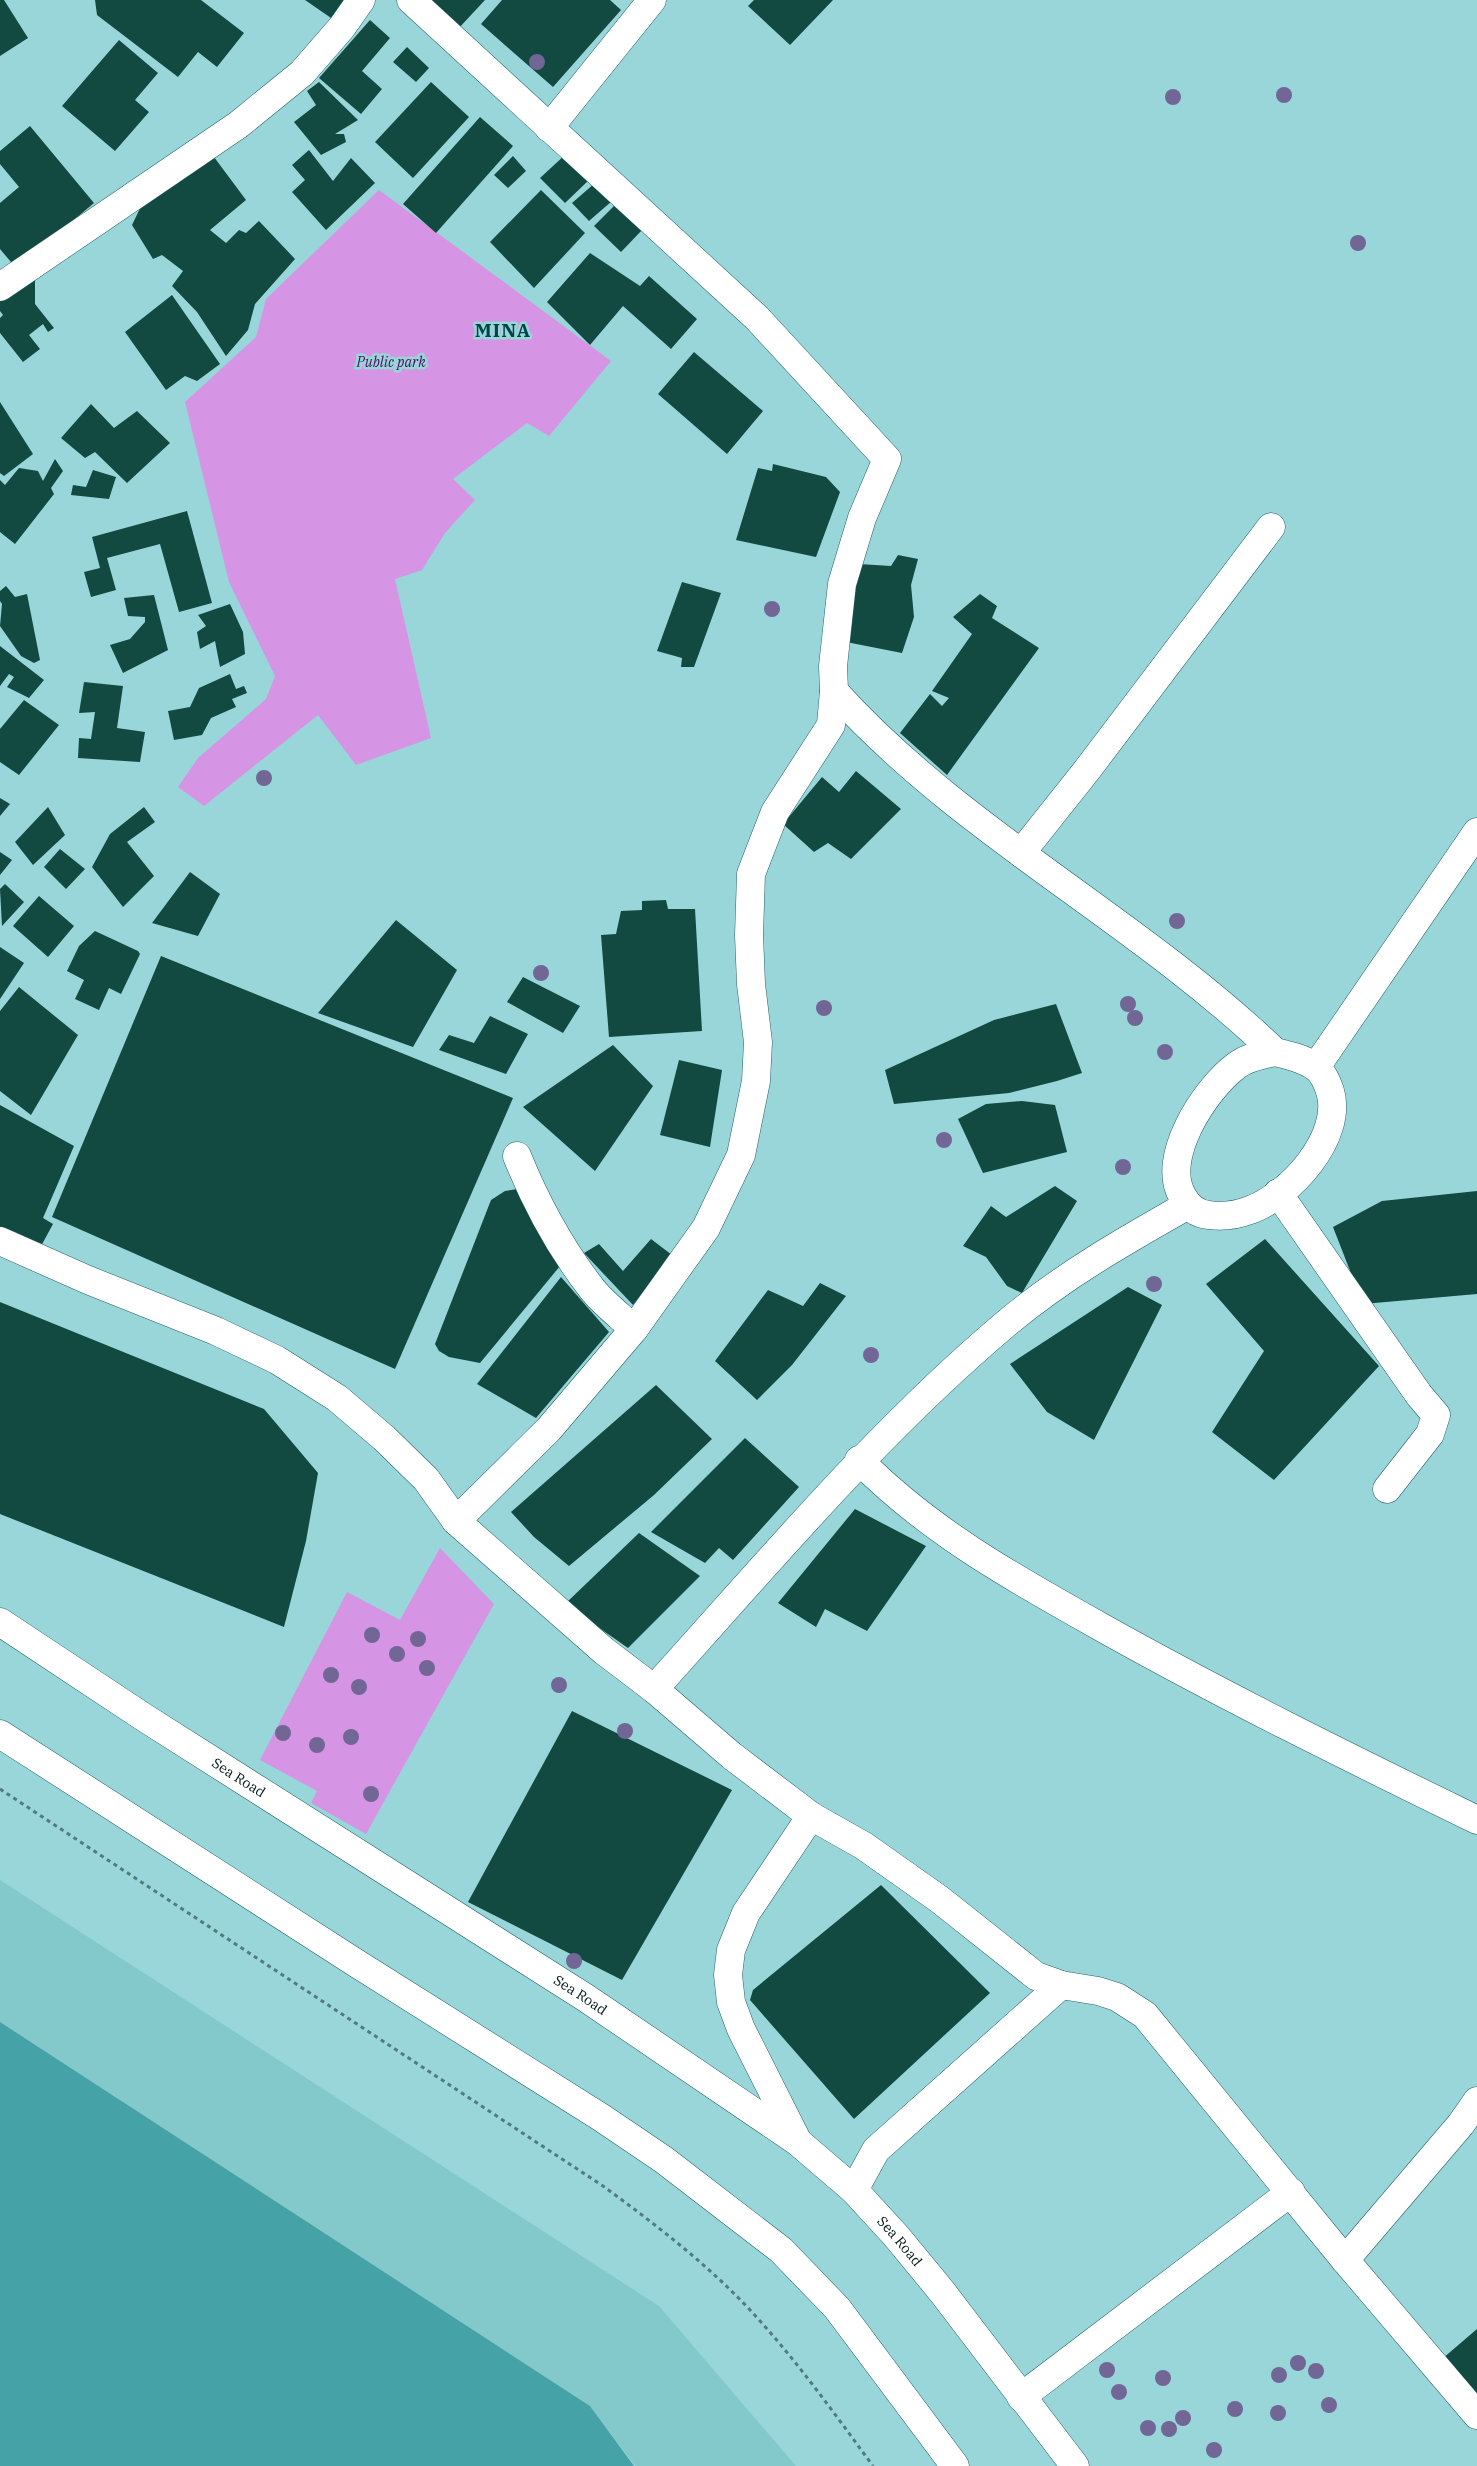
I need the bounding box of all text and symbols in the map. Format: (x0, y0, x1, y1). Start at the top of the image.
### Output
district label: MINA (475, 318, 531, 342)
park label: Public park (355, 353, 426, 371)
street label: Sea Road (209, 1754, 269, 1802)
street label: Sea Road (550, 1971, 611, 2019)
street label: Sea Road (873, 2212, 927, 2270)

